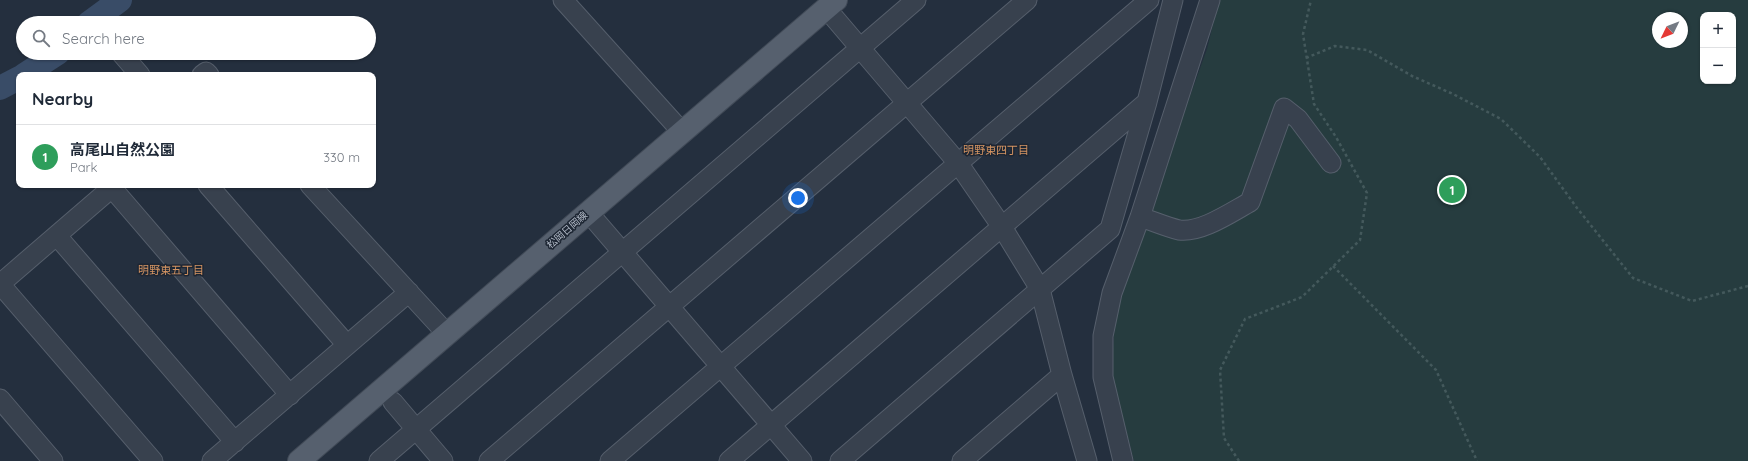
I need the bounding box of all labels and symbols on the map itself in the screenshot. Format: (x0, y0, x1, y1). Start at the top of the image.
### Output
north arrow (1652, 12, 1688, 48)
district label: 明野東四丁目 (963, 143, 1029, 157)
pin: 1 (1439, 175, 1465, 205)
your location (788, 188, 808, 208)
street label: 松岡日岡線 (544, 209, 590, 251)
district label: 明野東五丁目 (138, 263, 204, 277)

